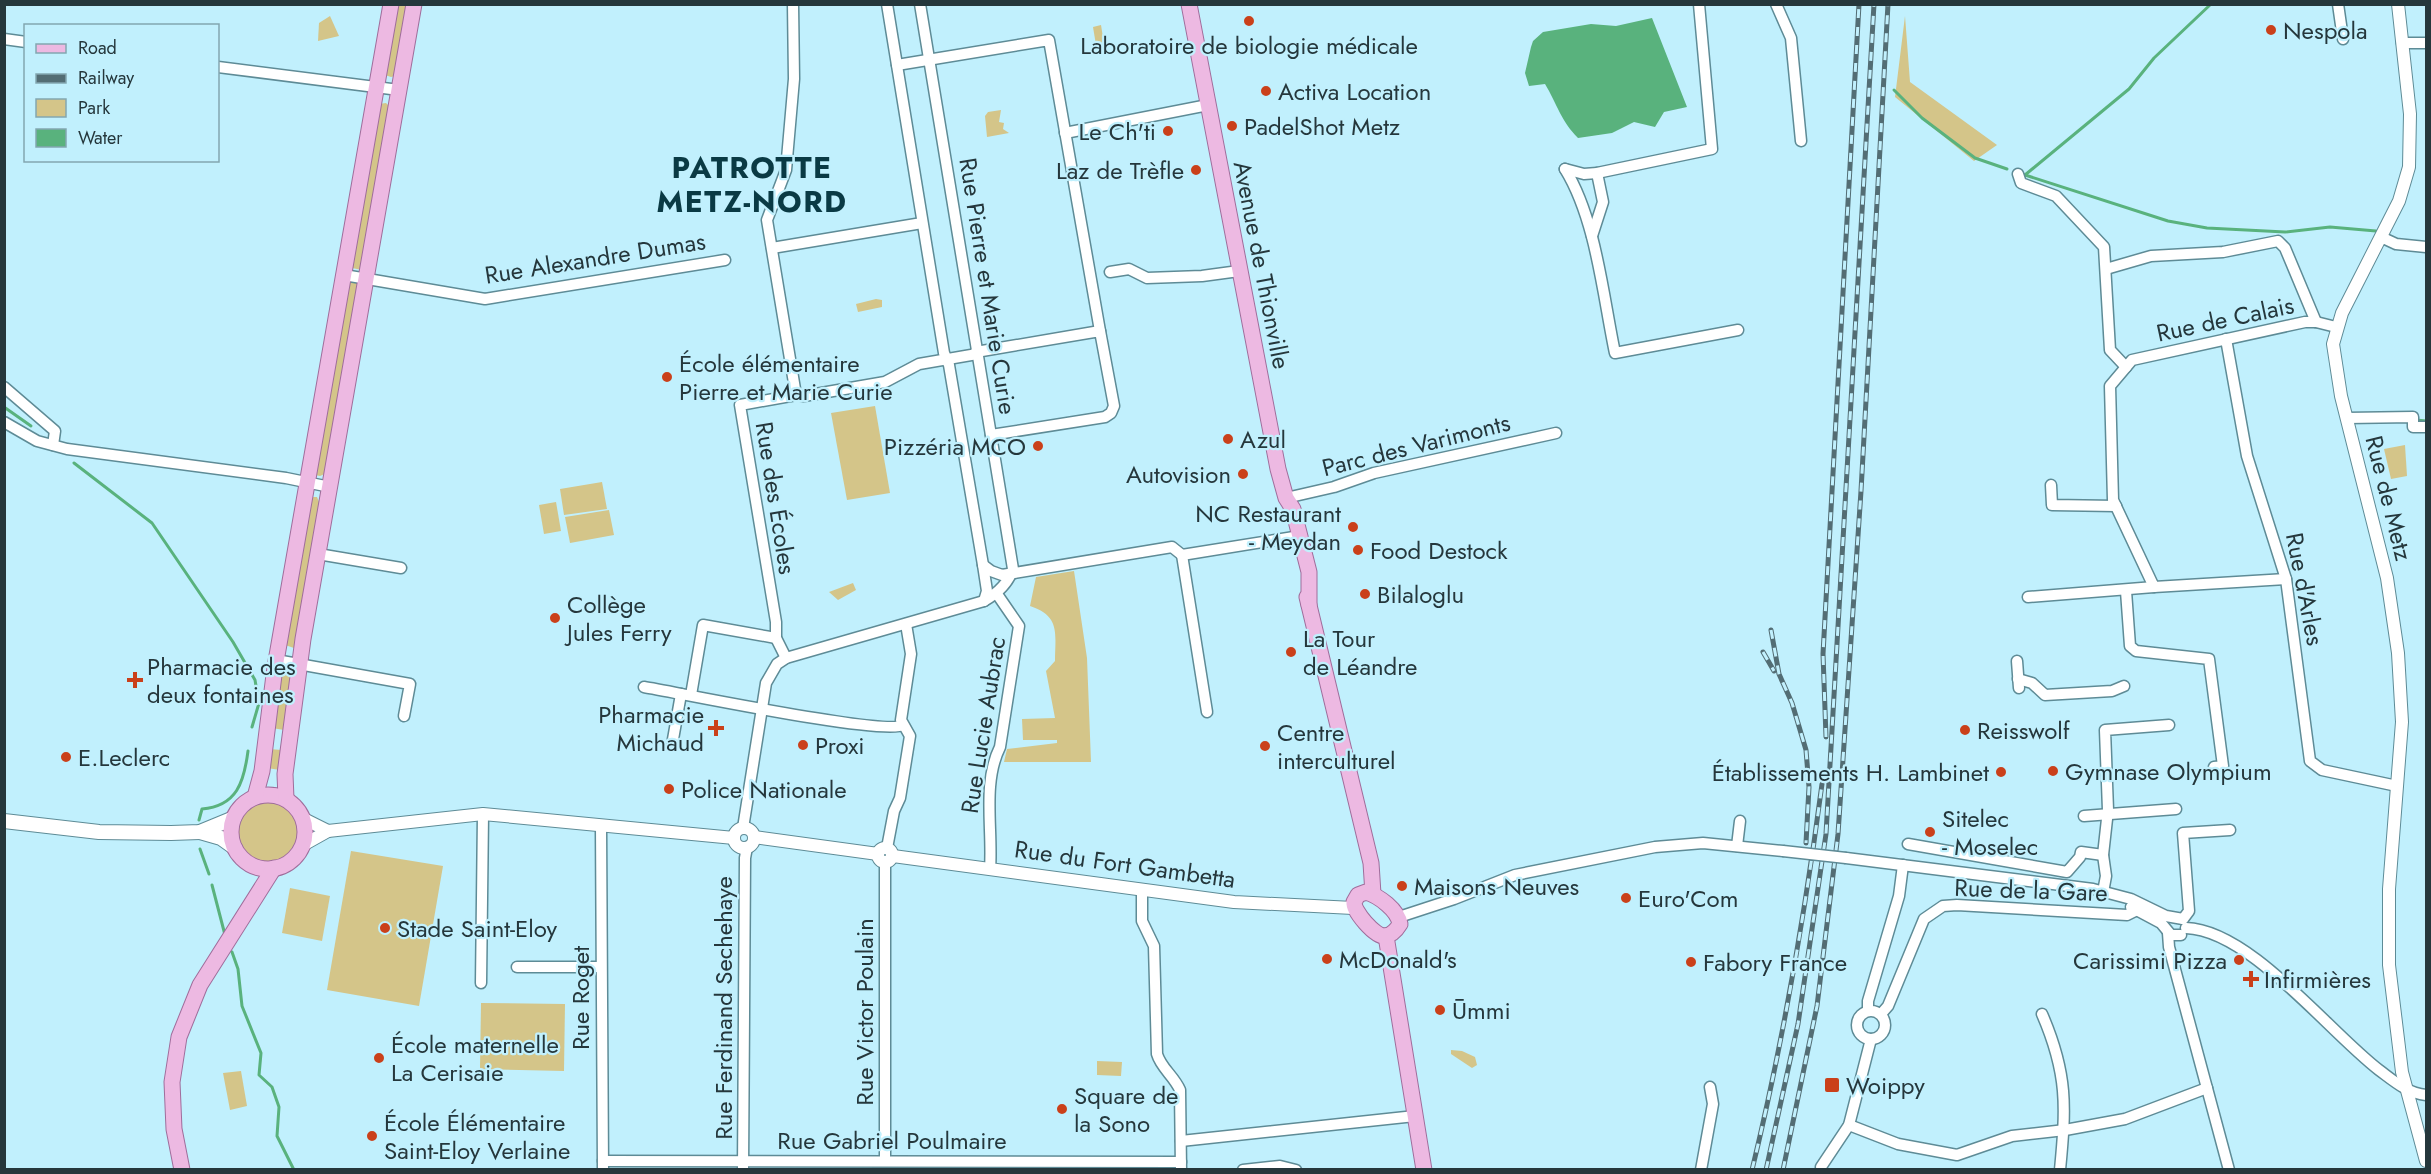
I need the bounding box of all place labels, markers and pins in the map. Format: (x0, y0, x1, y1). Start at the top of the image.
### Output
place label: Nespola (2283, 13, 2367, 48)
marker: Laboratoire de biologie médicale (1242, 14, 1256, 28)
marker: Nespola (2264, 23, 2278, 37)
place label: Laboratoire de biologie médicale (1080, 28, 1418, 63)
place label: Activa Location (1278, 74, 1431, 109)
marker: Activa Location (1259, 84, 1273, 98)
place label: PadelShot Metz (1244, 109, 1400, 144)
place label: Le Ch'ti (1078, 114, 1156, 149)
marker: PadelShot Metz (1225, 119, 1239, 133)
marker: Le Ch'ti (1161, 124, 1175, 138)
place label: Laz de Trèfle (1056, 153, 1184, 188)
marker: Laz de Trèfle (1189, 163, 1203, 177)
place label: École élémentaire Pierre et Marie Curie (679, 346, 893, 409)
marker: École élémentaire Pierre et Marie Curie (660, 370, 674, 384)
place label: Azul (1240, 422, 1286, 457)
place label: Pizzéria MCO (884, 429, 1026, 464)
marker: Azul (1221, 432, 1235, 446)
marker: Pizzéria MCO (1031, 439, 1045, 453)
place label: Autovision (1126, 457, 1231, 492)
marker: Autovision (1236, 467, 1250, 481)
place label: NC Restaurant - Meydan (1195, 496, 1341, 559)
marker: NC Restaurant - Meydan (1346, 520, 1360, 534)
place label: Food Destock (1370, 533, 1508, 568)
marker: Food Destock (1351, 543, 1365, 557)
place label: Bilaloglu (1377, 577, 1464, 612)
place label: Collège Jules Ferry (564, 587, 672, 650)
marker: Bilaloglu (1358, 587, 1372, 601)
marker: Collège Jules Ferry (548, 611, 562, 625)
place label: La Tour de Léandre (1303, 621, 1417, 684)
marker: La Tour de Léandre (1284, 645, 1298, 659)
place label: Pharmacie des deux fontaines (147, 649, 296, 712)
marker: Pharmacie des deux fontaines (128, 673, 142, 687)
place label: Pharmacie Michaud (598, 697, 704, 760)
place label: Reisswolf (1977, 713, 2071, 748)
place label: Centre interculturel (1277, 715, 1396, 778)
marker: Pharmacie Michaud (709, 721, 723, 735)
marker: Reisswolf (1958, 723, 1972, 737)
place label: Proxi (815, 728, 865, 763)
marker: Proxi (796, 738, 810, 752)
marker: Centre interculturel (1258, 739, 1272, 753)
place label: E.Leclerc (78, 740, 170, 775)
marker: E.Leclerc (59, 750, 73, 764)
place label: Gymnase Olympium (2065, 754, 2272, 789)
place label: Établissements H. Lambinet (1712, 755, 1989, 790)
marker: Gymnase Olympium (2046, 764, 2060, 778)
marker: Établissements H. Lambinet (1994, 765, 2008, 779)
place label: Police Nationale (681, 772, 847, 807)
marker: Police Nationale (662, 782, 676, 796)
place label: Sitelec - Moselec (1942, 801, 2038, 864)
marker: Sitelec - Moselec (1923, 825, 1937, 839)
place label: Maisons Neuves (1414, 869, 1579, 904)
marker: Maisons Neuves (1395, 879, 1409, 893)
place label: Euro'Com (1638, 881, 1738, 916)
marker: Euro'Com (1619, 891, 1633, 905)
place label: Stade Saint-Eloy (397, 911, 557, 946)
marker: Stade Saint-Eloy (378, 921, 392, 935)
place label: McDonald's (1339, 942, 1457, 977)
place label: Carissimi Pizza (2073, 943, 2227, 978)
place label: Fabory France (1703, 945, 1847, 980)
marker: McDonald's (1320, 952, 1334, 966)
marker: Carissimi Pizza (2232, 953, 2246, 967)
marker: Fabory France (1684, 955, 1698, 969)
place label: Infirmières (2264, 962, 2371, 997)
marker: Infirmières (2242, 970, 2260, 988)
place label: Ūmmi (1452, 993, 1511, 1028)
marker: Ūmmi (1433, 1003, 1447, 1017)
place label: École maternelle La Cerisaie (391, 1027, 559, 1090)
marker: École maternelle La Cerisaie (372, 1051, 386, 1065)
place label: Woippy (1846, 1068, 1925, 1103)
marker: Woippy (1823, 1076, 1841, 1094)
place label: Square de la Sono (1074, 1078, 1178, 1141)
marker: Square de la Sono (1055, 1102, 1069, 1116)
place label: École Élémentaire Saint-Eloy Verlaine (384, 1105, 570, 1168)
marker: École Élémentaire Saint-Eloy Verlaine (365, 1129, 379, 1143)

